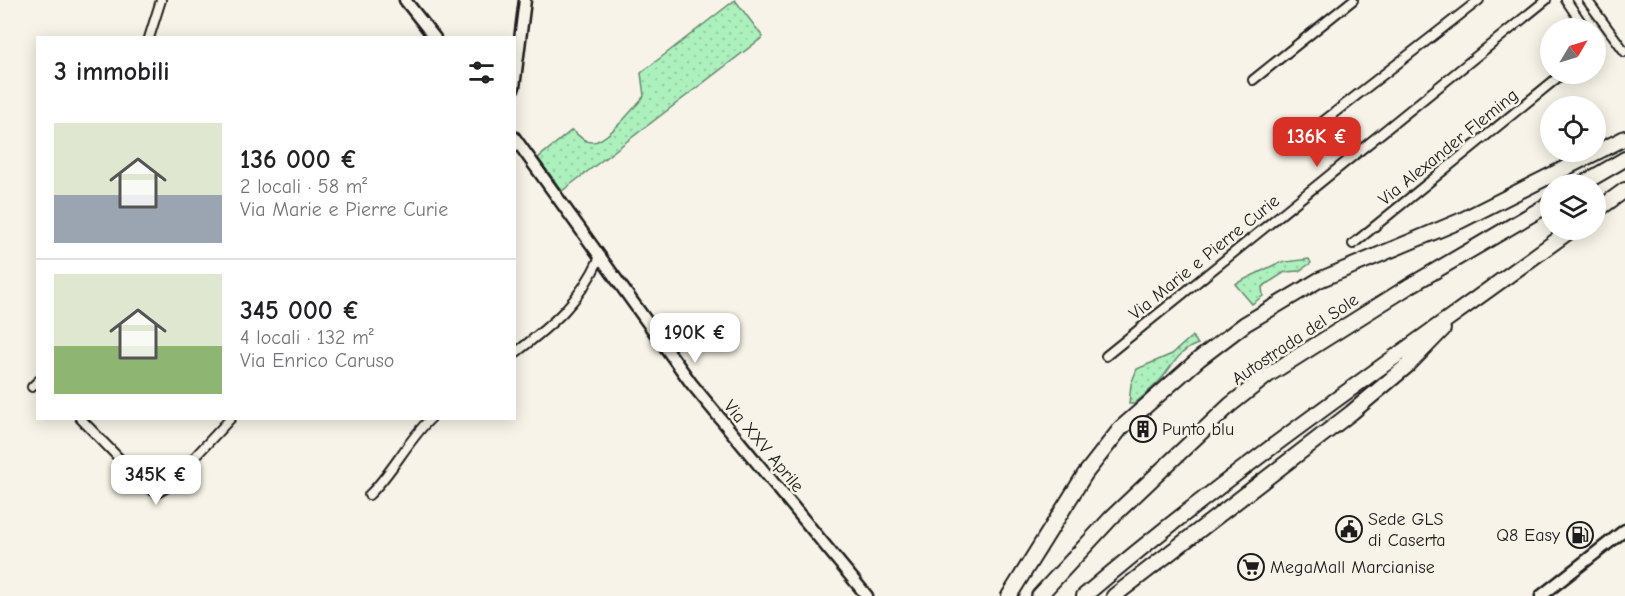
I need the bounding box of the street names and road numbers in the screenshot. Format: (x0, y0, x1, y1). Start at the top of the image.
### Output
street label: Via Alexander Fleming (1374, 85, 1522, 210)
street label: Via Marie e Pierre Curie (1125, 190, 1284, 325)
street label: Autostrada del Sole (1228, 289, 1363, 390)
street label: Via XXV Aprile (719, 396, 808, 497)

